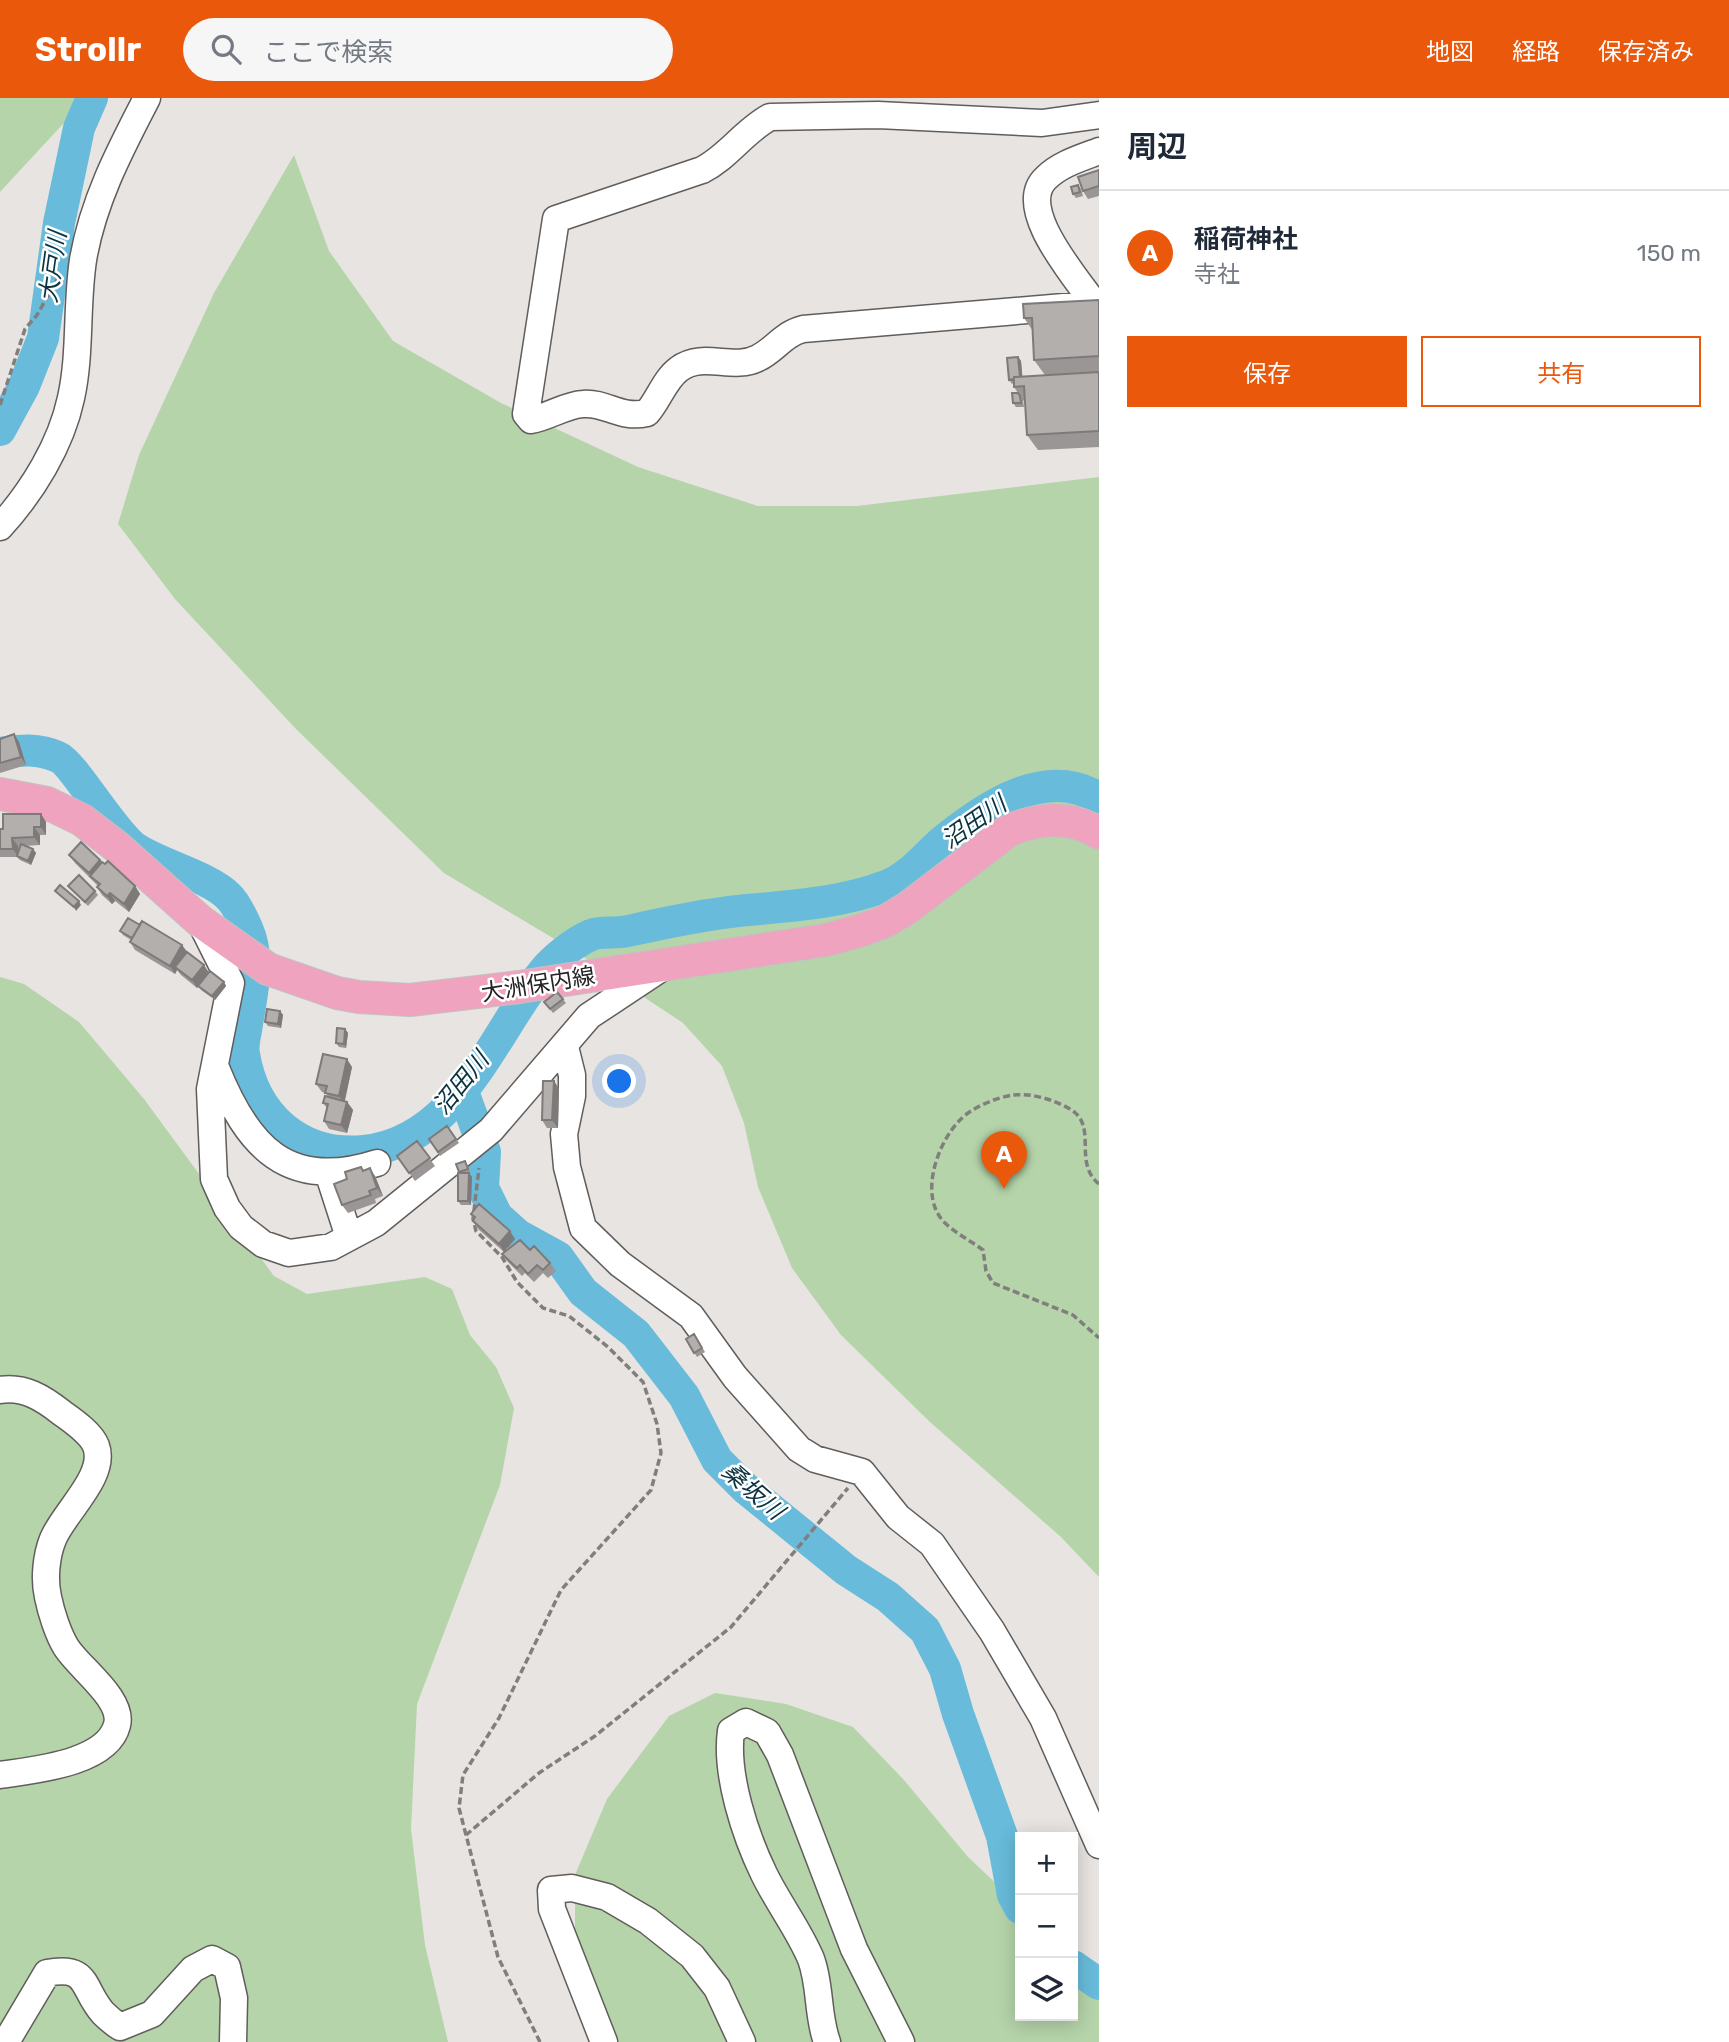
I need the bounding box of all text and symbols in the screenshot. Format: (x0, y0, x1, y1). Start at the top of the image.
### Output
search box (183, 18, 673, 81)
text: Strollr (35, 30, 141, 69)
icon: search (207, 30, 245, 68)
text: ここで検索 (263, 37, 393, 68)
text: 地図 (1426, 38, 1474, 66)
text: 経路 (1512, 38, 1560, 66)
text: 保存済み (1598, 38, 1694, 66)
text: 周辺 (1127, 129, 1187, 165)
text: 稲荷神社 (1194, 224, 1298, 255)
water label: 大戸川 (34, 226, 72, 305)
text: A (1142, 239, 1158, 267)
text: 150 m (1637, 239, 1701, 267)
text: 寺社 (1194, 260, 1240, 288)
button: 保存 (1127, 336, 1407, 407)
button: 共有 (1421, 336, 1701, 407)
water label: 沼田川 (936, 788, 1014, 854)
street label: 大洲保内線 (479, 961, 597, 1007)
water label: 沼田川 (427, 1044, 496, 1120)
your location (602, 1064, 636, 1098)
pin: A (981, 1131, 1027, 1189)
water label: 桑坂川 (717, 1457, 792, 1527)
map controls (1015, 1832, 1078, 2021)
button: + (1015, 1832, 1078, 1895)
button: − (1015, 1895, 1078, 1958)
button: layers (1015, 1958, 1078, 2021)

